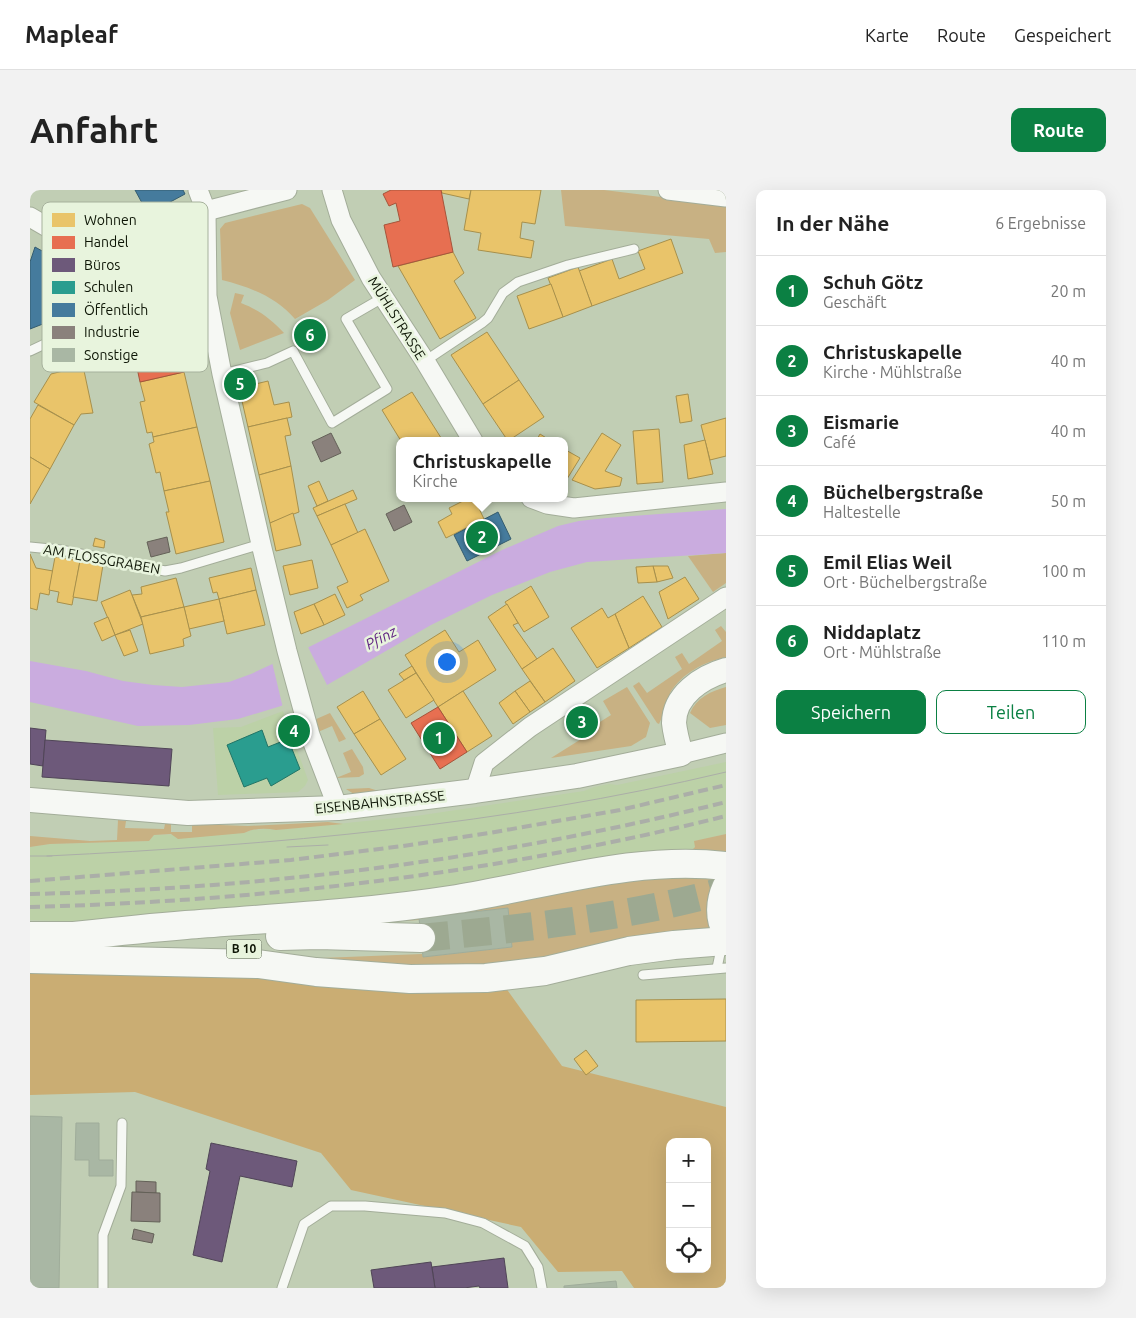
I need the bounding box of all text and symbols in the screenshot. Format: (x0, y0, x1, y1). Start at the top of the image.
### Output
text: Mapleaf (25, 21, 118, 48)
text: Karte (865, 25, 909, 45)
text: Route (937, 25, 986, 45)
text: Gespeichert (1014, 25, 1111, 45)
button: Route (1011, 108, 1106, 152)
text: Anfahrt (30, 110, 158, 150)
legend (42, 202, 208, 372)
text: In der Nähe (776, 211, 889, 235)
text: Wohnen (84, 212, 137, 228)
text: 6 Ergebnisse (995, 214, 1086, 232)
text: Handel (84, 234, 129, 250)
text: Büros (84, 257, 120, 273)
text: Schuh Götz (823, 271, 923, 293)
street label: MÜHLSTRASSE (365, 273, 430, 363)
text: Schulen (84, 279, 133, 295)
text: 1 (787, 282, 797, 300)
text: 20 m (1050, 282, 1086, 300)
text: Geschäft (823, 293, 887, 311)
text: Öffentlich (84, 301, 148, 318)
pin: 6 (294, 316, 326, 354)
text: Industrie (84, 324, 140, 340)
text: Christuskapelle (823, 341, 962, 363)
text: Sonstige (84, 347, 138, 363)
text: 2 (787, 352, 797, 370)
text: 40 m (1050, 352, 1086, 370)
text: Kirche · Mühlstraße (823, 363, 962, 381)
pin: 5 (224, 365, 256, 403)
text: Eismarie (823, 411, 899, 433)
text: 3 (787, 422, 797, 440)
text: 40 m (1050, 422, 1086, 440)
text: Café (823, 433, 856, 451)
popup (396, 437, 568, 502)
text: Christuskapelle (412, 450, 552, 472)
text: Kirche (412, 472, 458, 490)
text: Büchelbergstraße (823, 481, 983, 503)
text: 4 (787, 492, 797, 510)
text: 50 m (1050, 492, 1086, 510)
text: Haltestelle (823, 503, 901, 521)
pin: 2 (466, 518, 498, 556)
street label: AM FLOSSGRABEN (42, 541, 162, 577)
text: Emil Elias Weil (823, 551, 952, 573)
text: 5 (787, 562, 797, 580)
text: 100 m (1041, 562, 1086, 580)
text: Ort · Büchelbergstraße (823, 573, 987, 591)
text: Niddaplatz (823, 621, 921, 643)
water label: Pfinz (362, 622, 400, 653)
text: 6 (787, 632, 797, 650)
text: 110 m (1041, 632, 1086, 650)
text: Ort · Mühlstraße (823, 643, 941, 661)
your location (434, 649, 460, 675)
button: Speichern (776, 690, 926, 734)
button: Teilen (936, 690, 1086, 734)
pin: 3 (566, 703, 598, 741)
pin: 4 (278, 712, 310, 750)
pin: 1 (423, 719, 455, 757)
street label: EISENBAHNSTRASSE (314, 787, 446, 817)
road number: B 10 (226, 940, 262, 959)
map controls (666, 1138, 711, 1273)
button: + (666, 1138, 711, 1183)
button: − (666, 1183, 711, 1228)
button: locate (666, 1228, 711, 1273)

